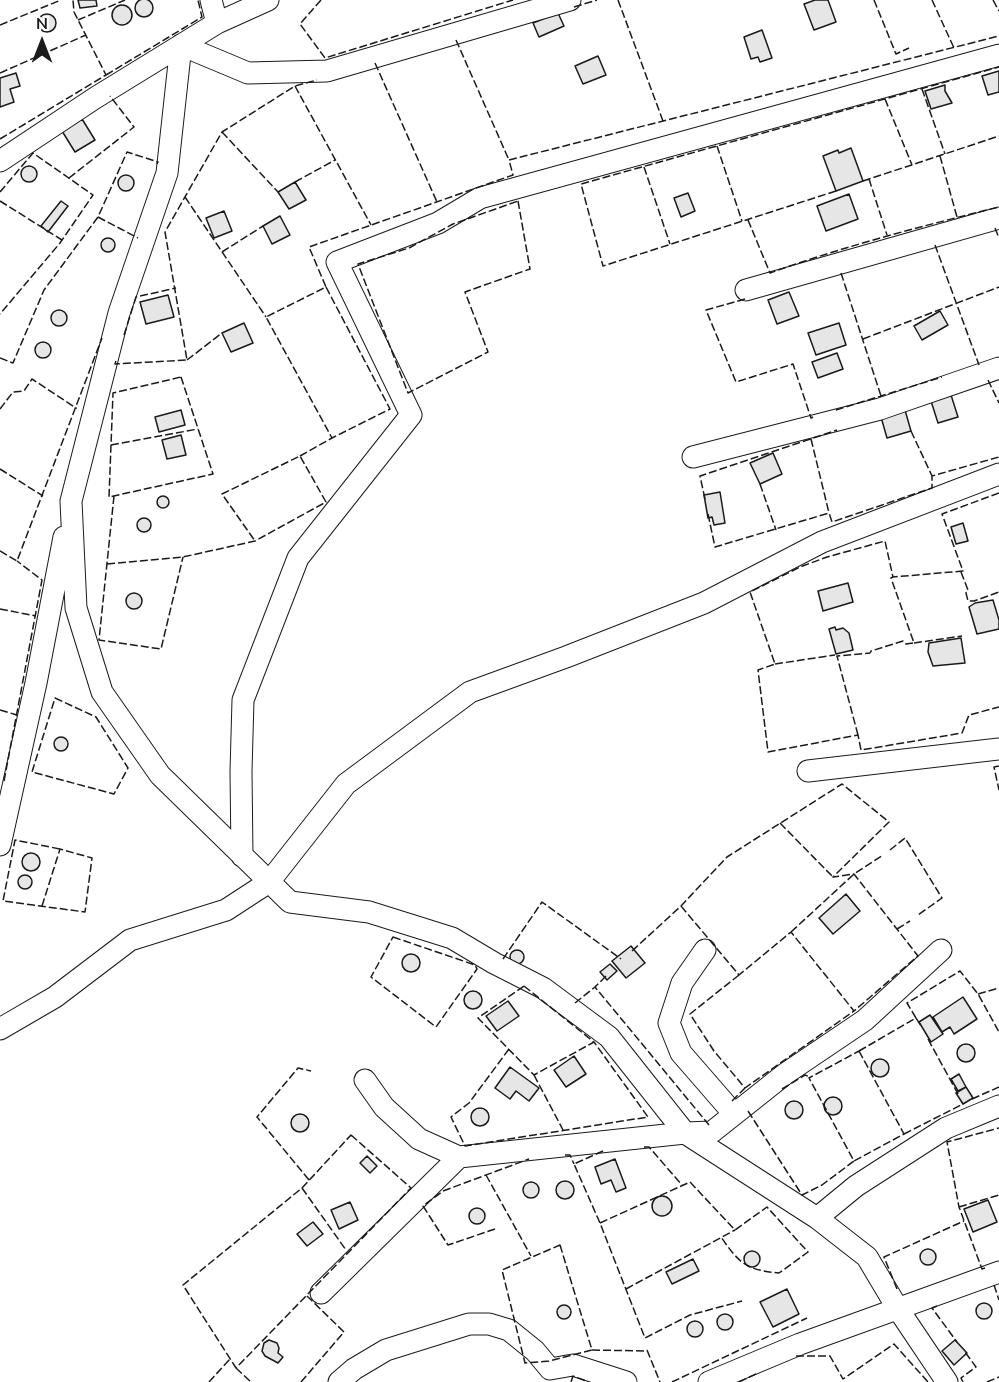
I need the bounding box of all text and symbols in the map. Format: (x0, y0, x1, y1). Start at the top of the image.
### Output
north arrow (12, 12, 72, 72)
text: N (36, 13, 48, 35)

